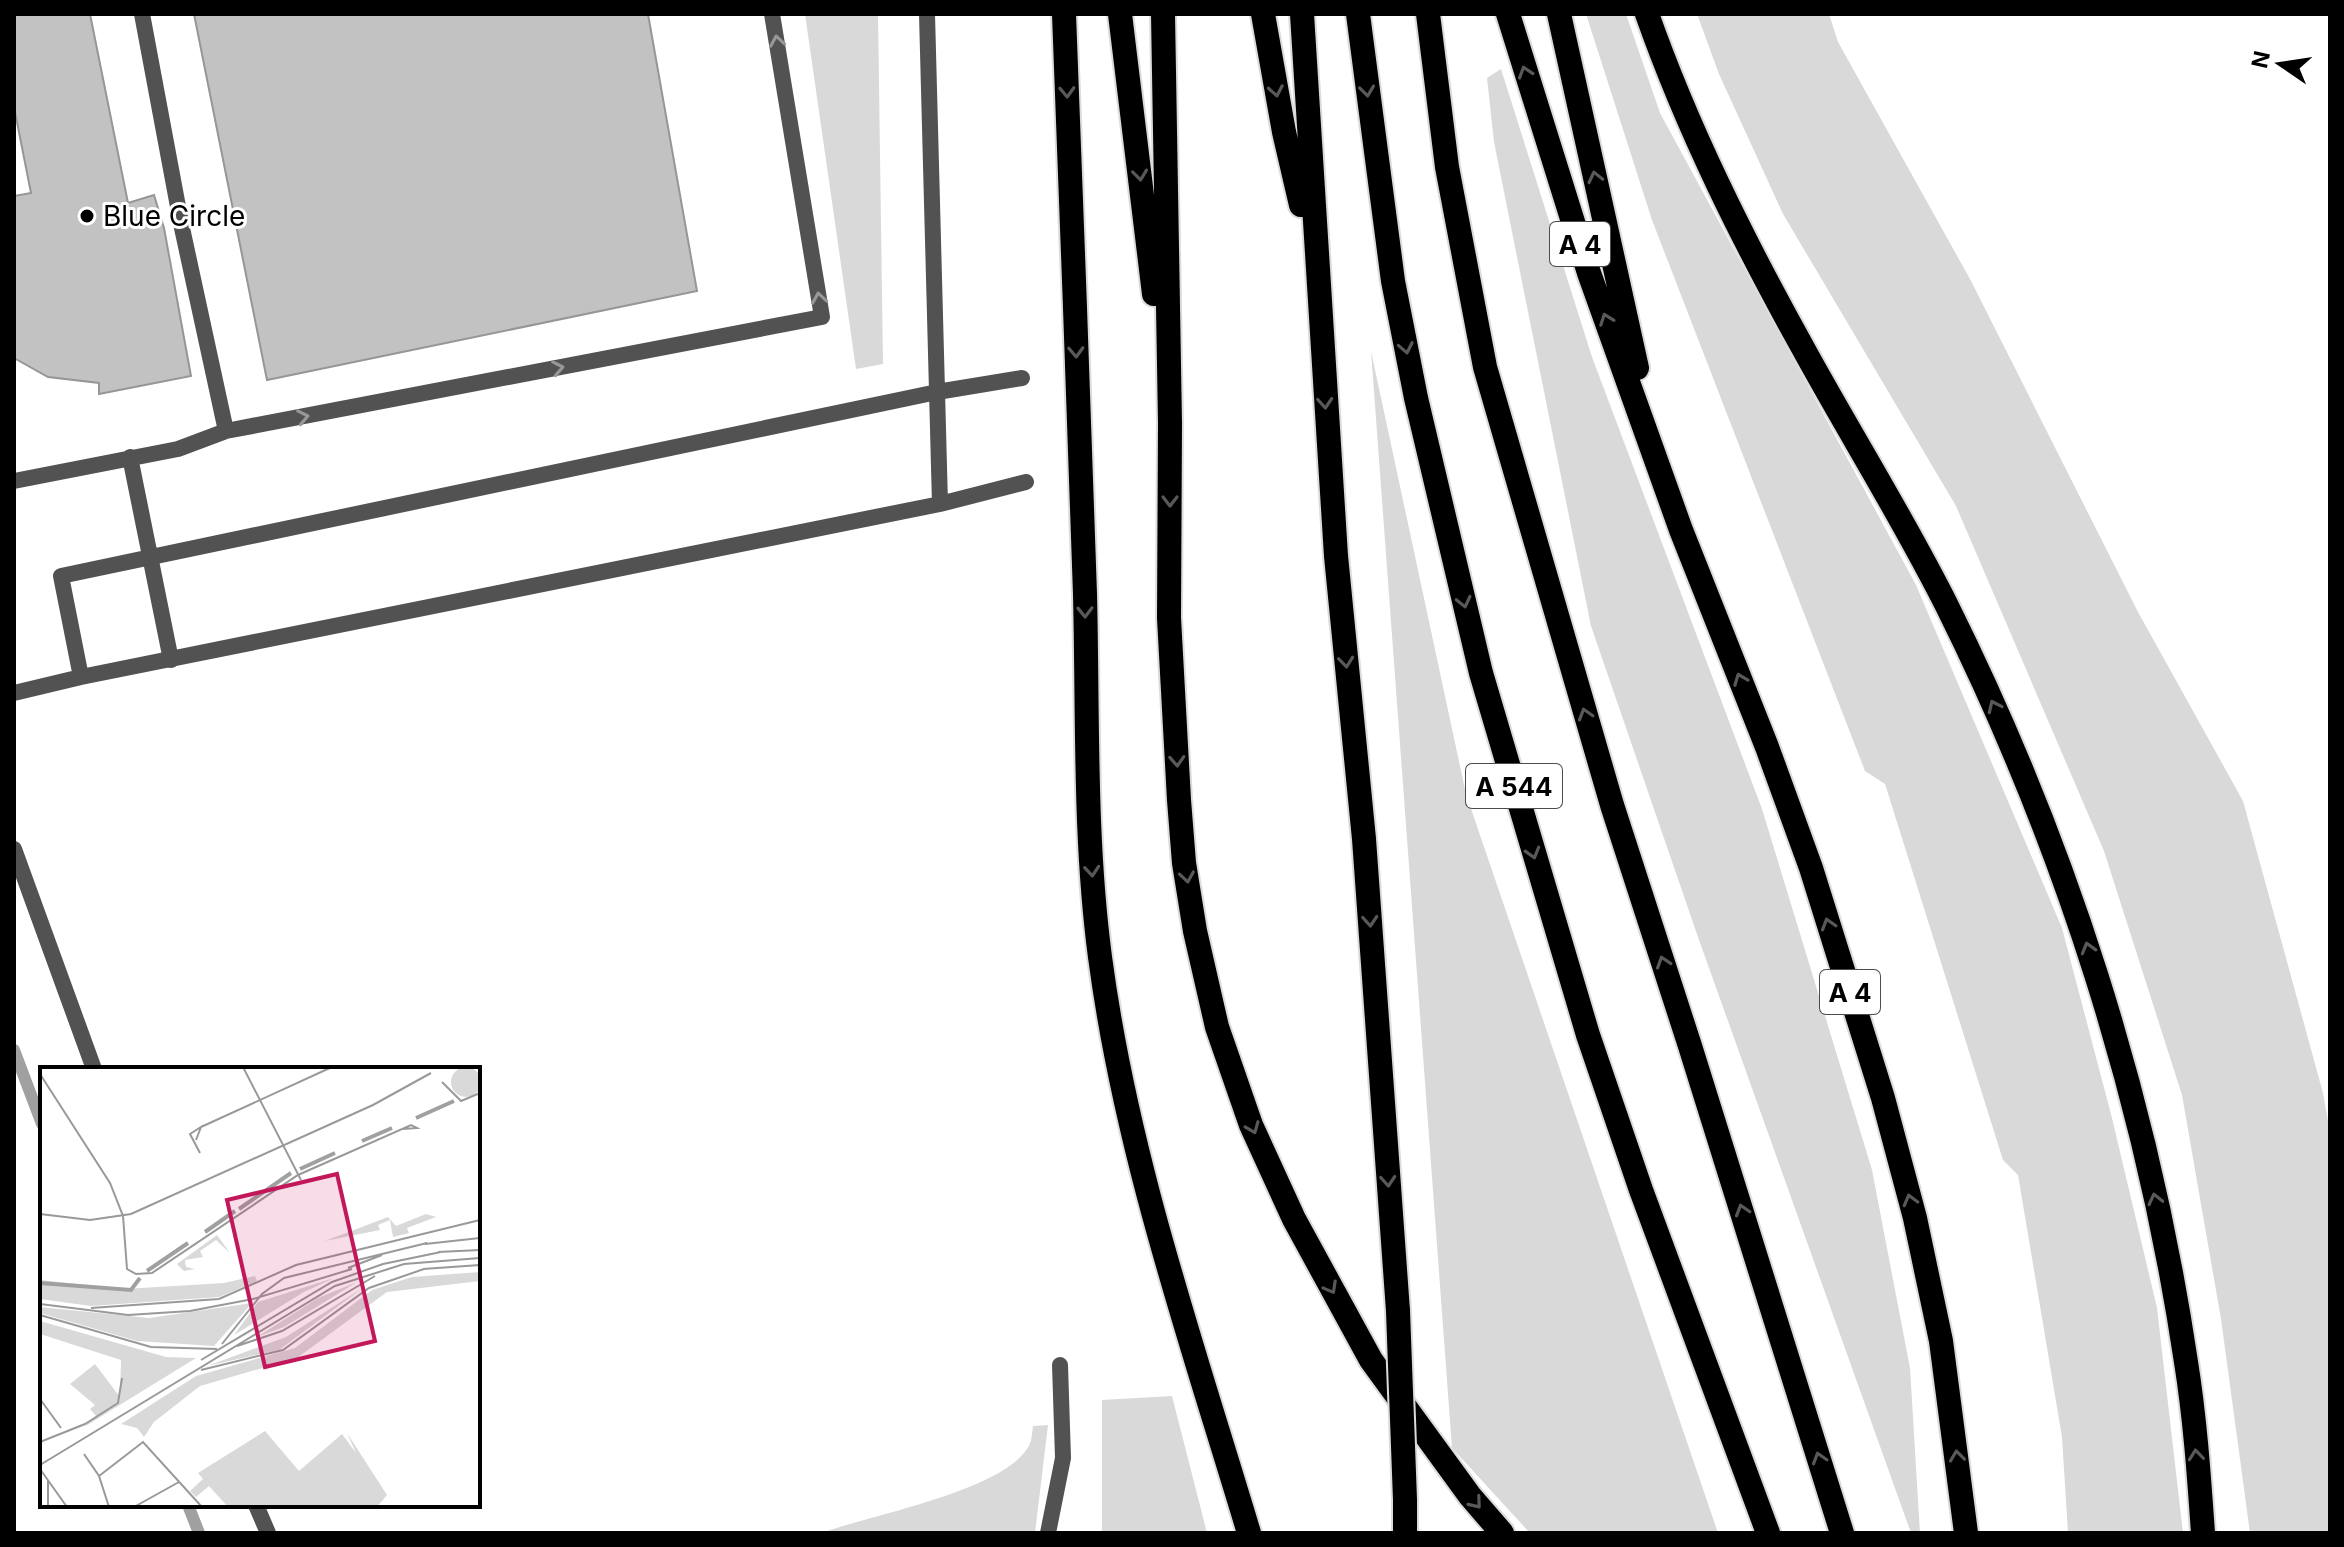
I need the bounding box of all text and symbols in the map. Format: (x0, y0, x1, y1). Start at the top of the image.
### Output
north arrow (2240, 24, 2320, 104)
one-way arrow (769, 35, 786, 48)
text: N (2246, 48, 2275, 71)
one-way arrow (1518, 66, 1534, 80)
one-way arrow (1267, 84, 1284, 98)
one-way arrow (1359, 85, 1376, 98)
one-way arrow (1058, 86, 1075, 99)
one-way arrow (1131, 169, 1148, 182)
one-way arrow (1587, 171, 1604, 185)
place label: Blue Circle (103, 199, 245, 233)
marker: Blue Circle (78, 207, 96, 225)
road number: A 4 (1550, 222, 1610, 266)
one-way arrow (811, 291, 828, 305)
one-way arrow (1599, 313, 1615, 327)
one-way arrow (1397, 342, 1414, 355)
one-way arrow (1067, 346, 1084, 359)
one-way arrow (551, 360, 565, 377)
one-way arrow (1316, 397, 1333, 410)
one-way arrow (296, 409, 310, 426)
one-way arrow (1161, 495, 1179, 508)
one-way arrow (1455, 594, 1472, 608)
one-way arrow (1076, 606, 1094, 619)
one-way arrow (1337, 656, 1354, 669)
one-way arrow (1734, 673, 1750, 687)
one-way arrow (1988, 699, 2004, 714)
one-way arrow (1578, 708, 1594, 722)
one-way arrow (1168, 755, 1185, 768)
road number: A 544 (1466, 764, 1562, 808)
one-way arrow (1524, 845, 1540, 859)
one-way arrow (1083, 865, 1100, 878)
one-way arrow (1177, 871, 1194, 884)
one-way arrow (1361, 915, 1378, 928)
one-way arrow (1822, 918, 1838, 932)
one-way arrow (2081, 941, 2097, 955)
one-way arrow (1656, 956, 1672, 970)
road number: A 4 (1820, 970, 1880, 1014)
inset map (40, 1067, 480, 1507)
one-way arrow (1243, 1120, 1259, 1134)
one-way arrow (1379, 1175, 1396, 1188)
one-way arrow (2147, 1193, 2164, 1206)
one-way arrow (1903, 1194, 1919, 1207)
one-way arrow (1735, 1204, 1751, 1218)
one-way arrow (1321, 1279, 1337, 1293)
one-way arrow (2188, 1448, 2205, 1461)
one-way arrow (1948, 1449, 1965, 1462)
one-way arrow (1812, 1452, 1828, 1466)
one-way arrow (1466, 1494, 1481, 1508)

